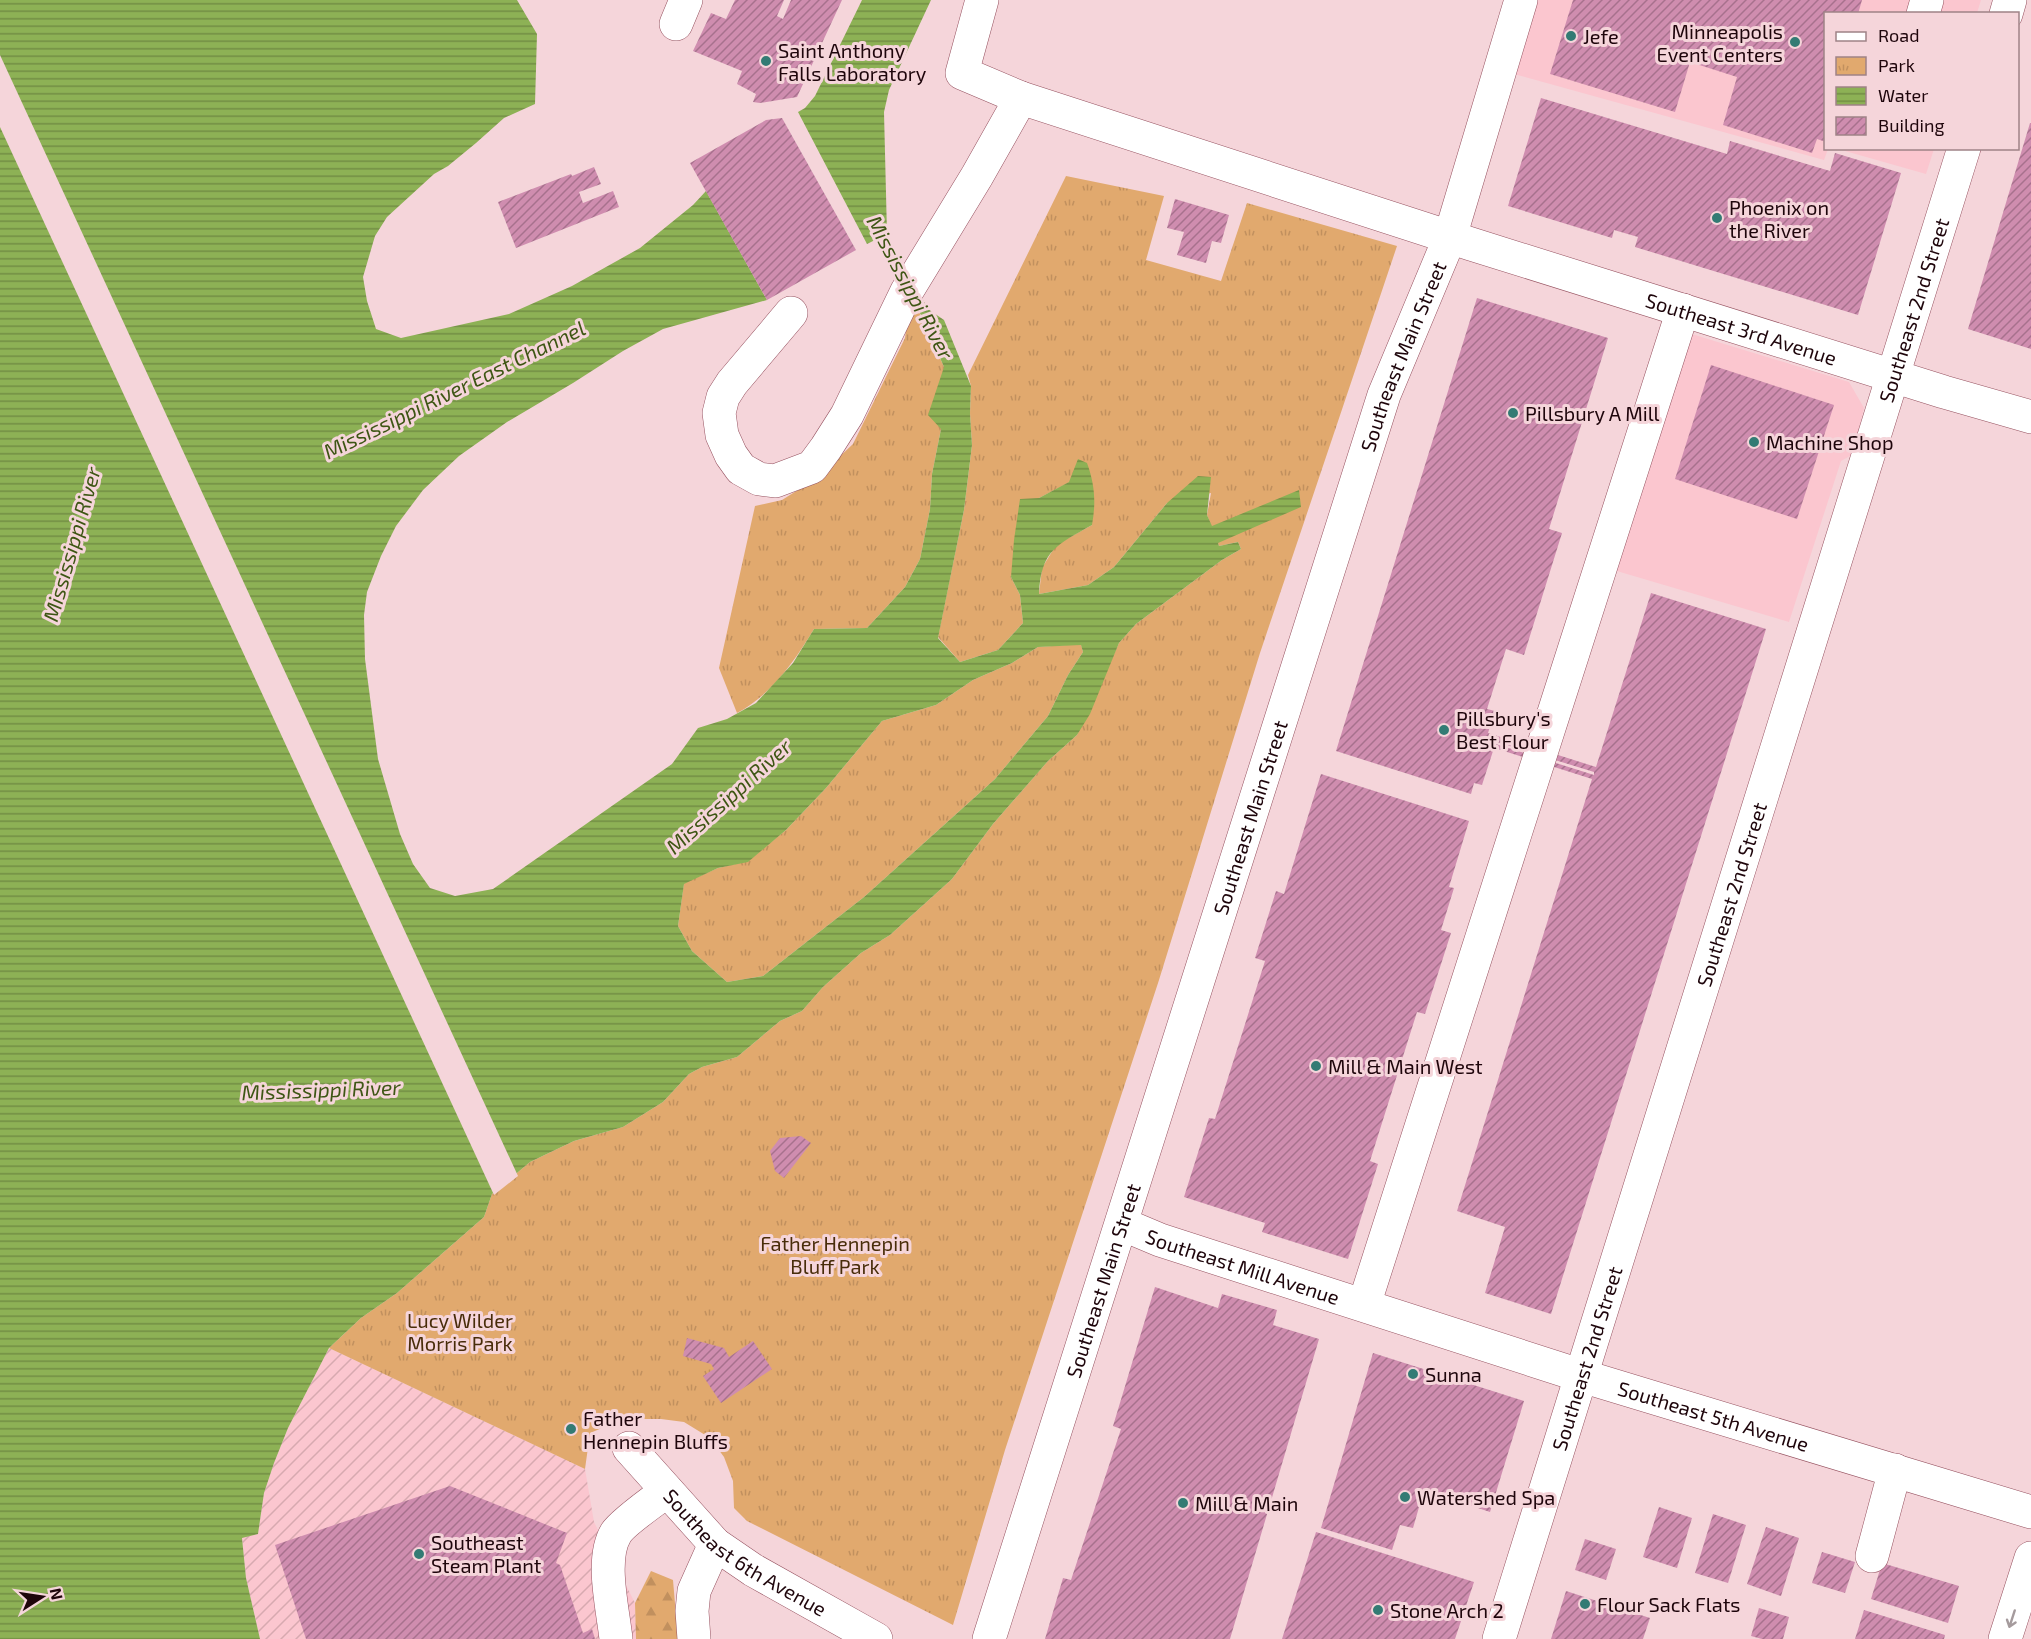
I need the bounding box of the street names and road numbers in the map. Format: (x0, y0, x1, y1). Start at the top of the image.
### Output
street label: Southeast 2nd Street (1873, 215, 1954, 405)
street label: Southeast Main Street (1355, 257, 1451, 454)
street label: Southeast 3rd Avenue (1643, 287, 1840, 370)
street label: Southeast Main Street (1208, 717, 1292, 918)
street label: Southeast 2nd Street (1691, 799, 1771, 989)
street label: Southeast Main Street (1061, 1180, 1145, 1381)
street label: Southeast Mill Avenue (1142, 1223, 1343, 1309)
street label: Southeast 2nd Street (1547, 1263, 1627, 1453)
street label: Southeast 5th Avenue (1615, 1376, 1812, 1456)
street label: Southeast 6th Avenue (659, 1484, 831, 1621)

